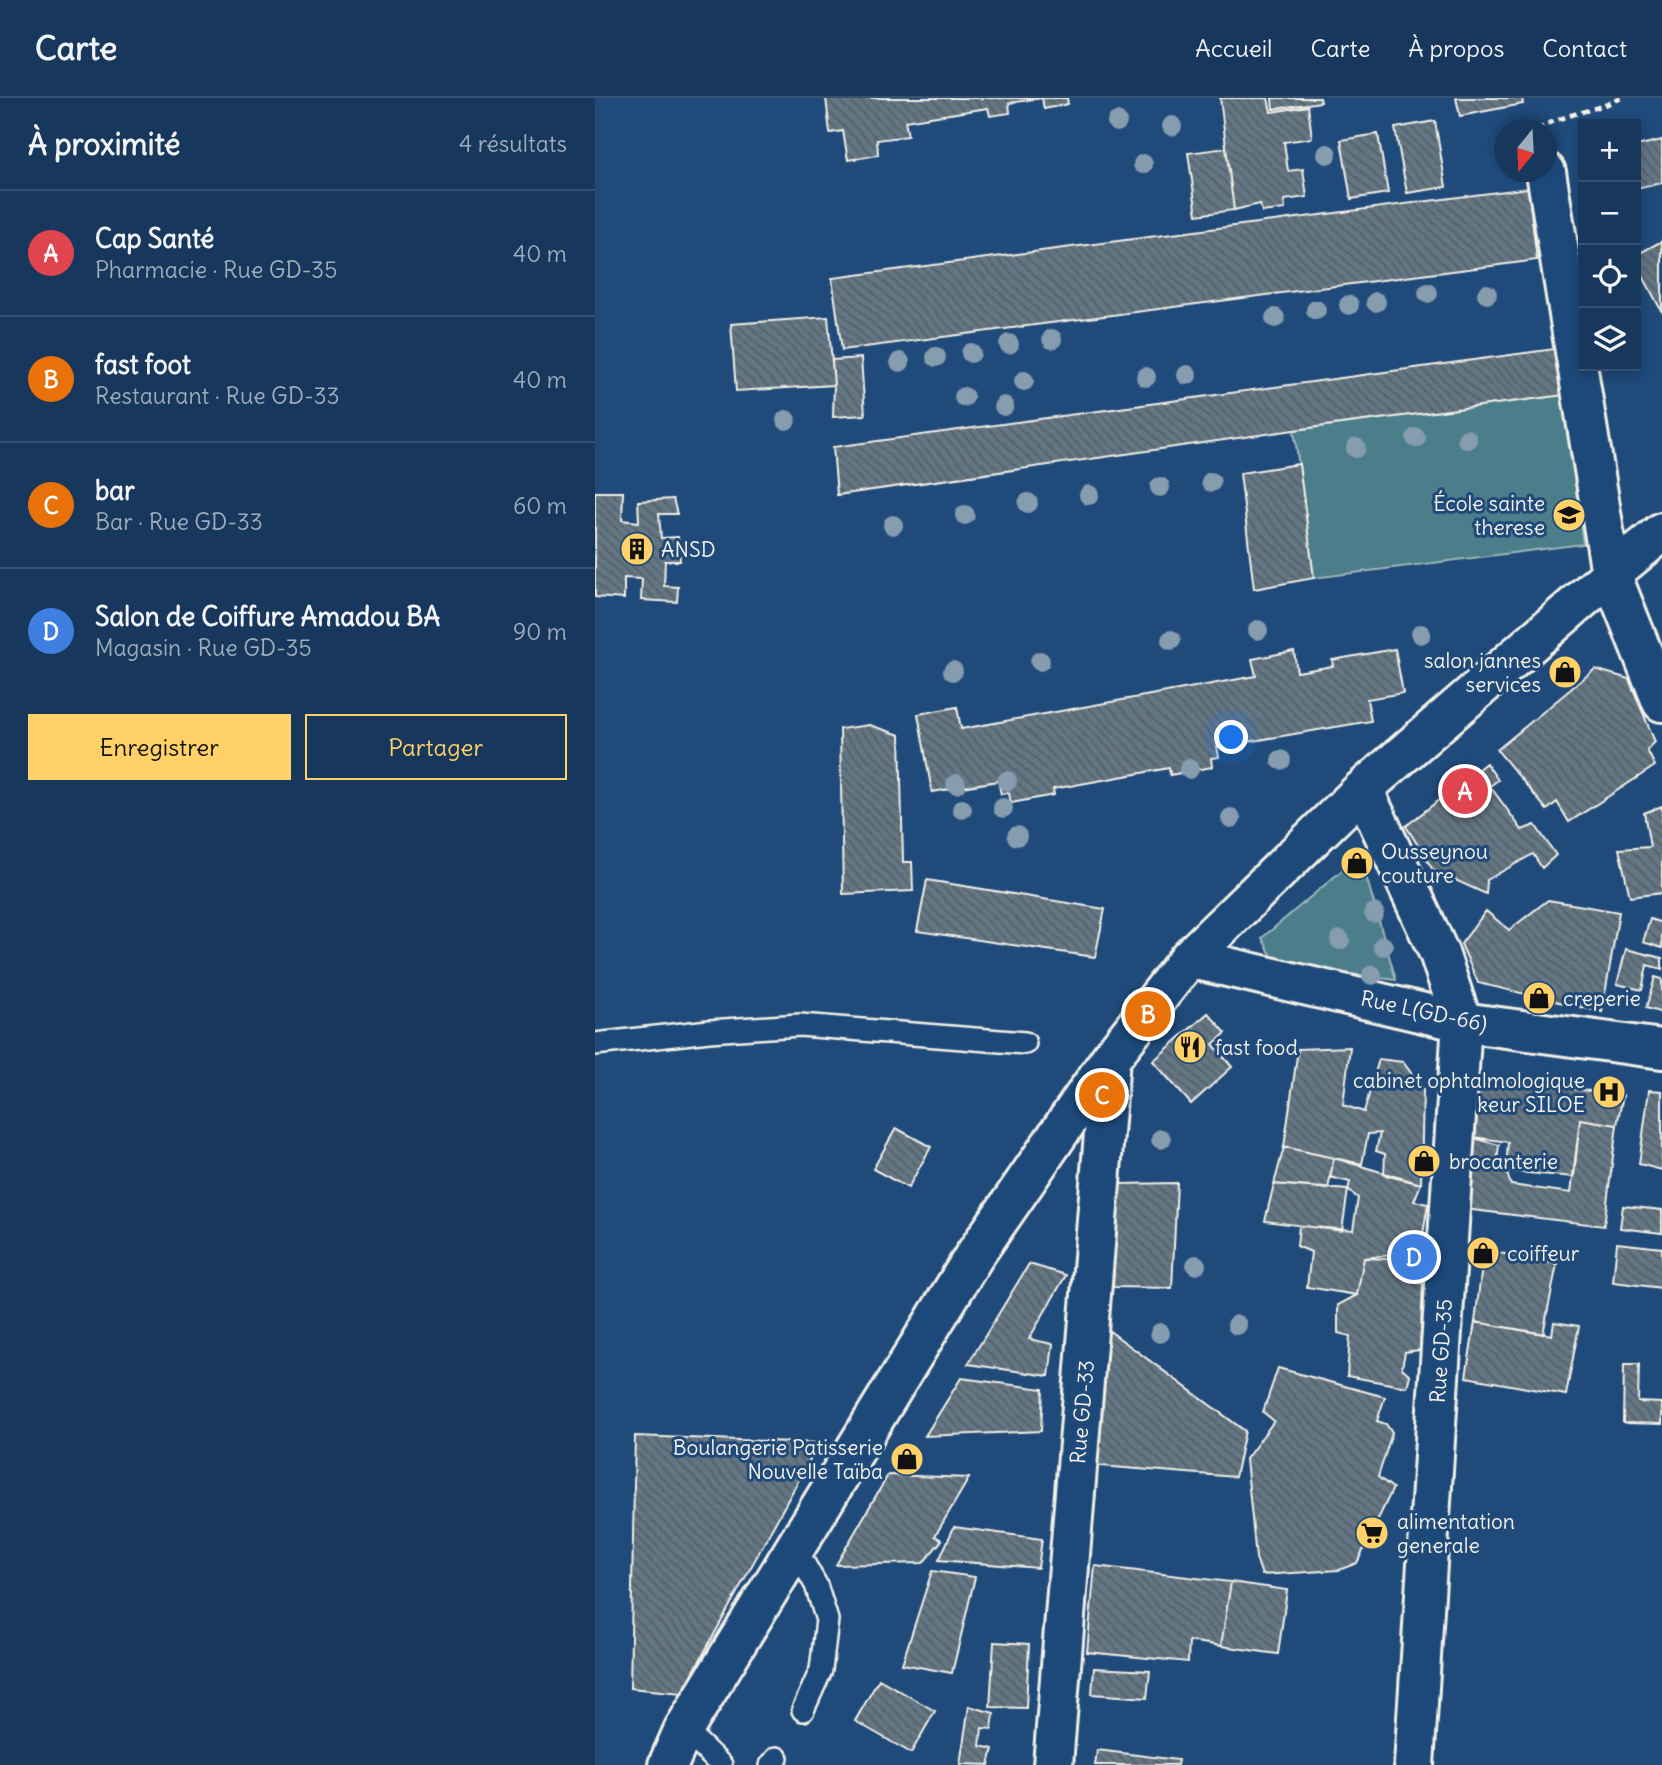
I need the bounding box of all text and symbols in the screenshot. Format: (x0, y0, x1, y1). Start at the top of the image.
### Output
text: Carte (35, 27, 117, 69)
text: Accueil (1195, 33, 1272, 63)
text: Carte (1310, 33, 1370, 63)
text: À propos (1408, 33, 1504, 63)
text: Contact (1542, 33, 1627, 63)
north arrow (1494, 119, 1557, 182)
map controls (1578, 119, 1641, 371)
button: + (1578, 119, 1641, 182)
text: À proximité (28, 125, 180, 163)
text: 4 résultats (459, 129, 567, 158)
button: − (1578, 182, 1641, 245)
text: Cap Santé (95, 222, 214, 255)
text: A (44, 239, 58, 268)
text: 40 m (513, 239, 567, 268)
button: locate (1578, 245, 1641, 308)
text: Pharmacie · Rue GD-35 (95, 255, 337, 284)
button: layers (1578, 308, 1641, 371)
text: fast foot (95, 348, 191, 381)
text: B (43, 365, 59, 394)
text: 40 m (513, 365, 567, 394)
text: Restaurant · Rue GD-33 (95, 381, 340, 410)
text: bar (95, 474, 135, 507)
place label: École sainte therese (1433, 490, 1545, 541)
text: C (43, 491, 59, 520)
text: 60 m (513, 491, 567, 520)
school or university icon: École sainte therese (1550, 496, 1588, 534)
text: Bar · Rue GD-33 (95, 507, 263, 536)
building icon: ANSD (618, 530, 656, 568)
place label: ANSD (661, 536, 716, 563)
text: Salon de Coiffure Amadou BA (95, 600, 440, 633)
text: D (43, 617, 59, 646)
text: 90 m (513, 617, 567, 646)
text: Magasin · Rue GD-35 (95, 633, 312, 662)
place label: salon jannes services (1424, 647, 1541, 698)
shop icon: salon jannes services (1546, 653, 1584, 691)
button: Enregistrer (28, 714, 291, 780)
button: Partager (305, 714, 567, 780)
your location (1214, 720, 1248, 754)
pin: A (1442, 765, 1488, 817)
place label: Ousseynou couture (1381, 838, 1488, 889)
shop icon: Ousseynou couture (1338, 844, 1376, 882)
shop icon: creperie (1520, 979, 1558, 1017)
street label: Rue L(GD-66) (1358, 984, 1490, 1038)
place label: creperie (1563, 985, 1641, 1012)
pin: B (1125, 988, 1171, 1040)
restaurant icon: fast food (1171, 1028, 1209, 1066)
place label: fast food (1215, 1034, 1298, 1061)
place label: cabinet ophtalmologique keur SILOE (1353, 1067, 1585, 1118)
pin: C (1079, 1069, 1125, 1121)
hospital icon: cabinet ophtalmologique keur SILOE (1590, 1073, 1628, 1111)
shop icon: brocanterie (1405, 1142, 1443, 1180)
place label: brocanterie (1449, 1148, 1558, 1175)
pin: D (1391, 1231, 1437, 1283)
shop icon: coiffeur (1464, 1234, 1502, 1272)
place label: coiffeur (1507, 1240, 1580, 1267)
street label: Rue GD-35 (1424, 1298, 1458, 1404)
street label: Rue GD-33 (1064, 1359, 1100, 1465)
place label: Boulangerie Patisserie Nouvelle Taïba (673, 1434, 883, 1485)
shop icon: Boulangerie Patisserie Nouvelle Taïba (888, 1440, 926, 1478)
place label: alimentation generale (1397, 1508, 1515, 1559)
supermarket icon: alimentation generale (1353, 1514, 1391, 1552)

